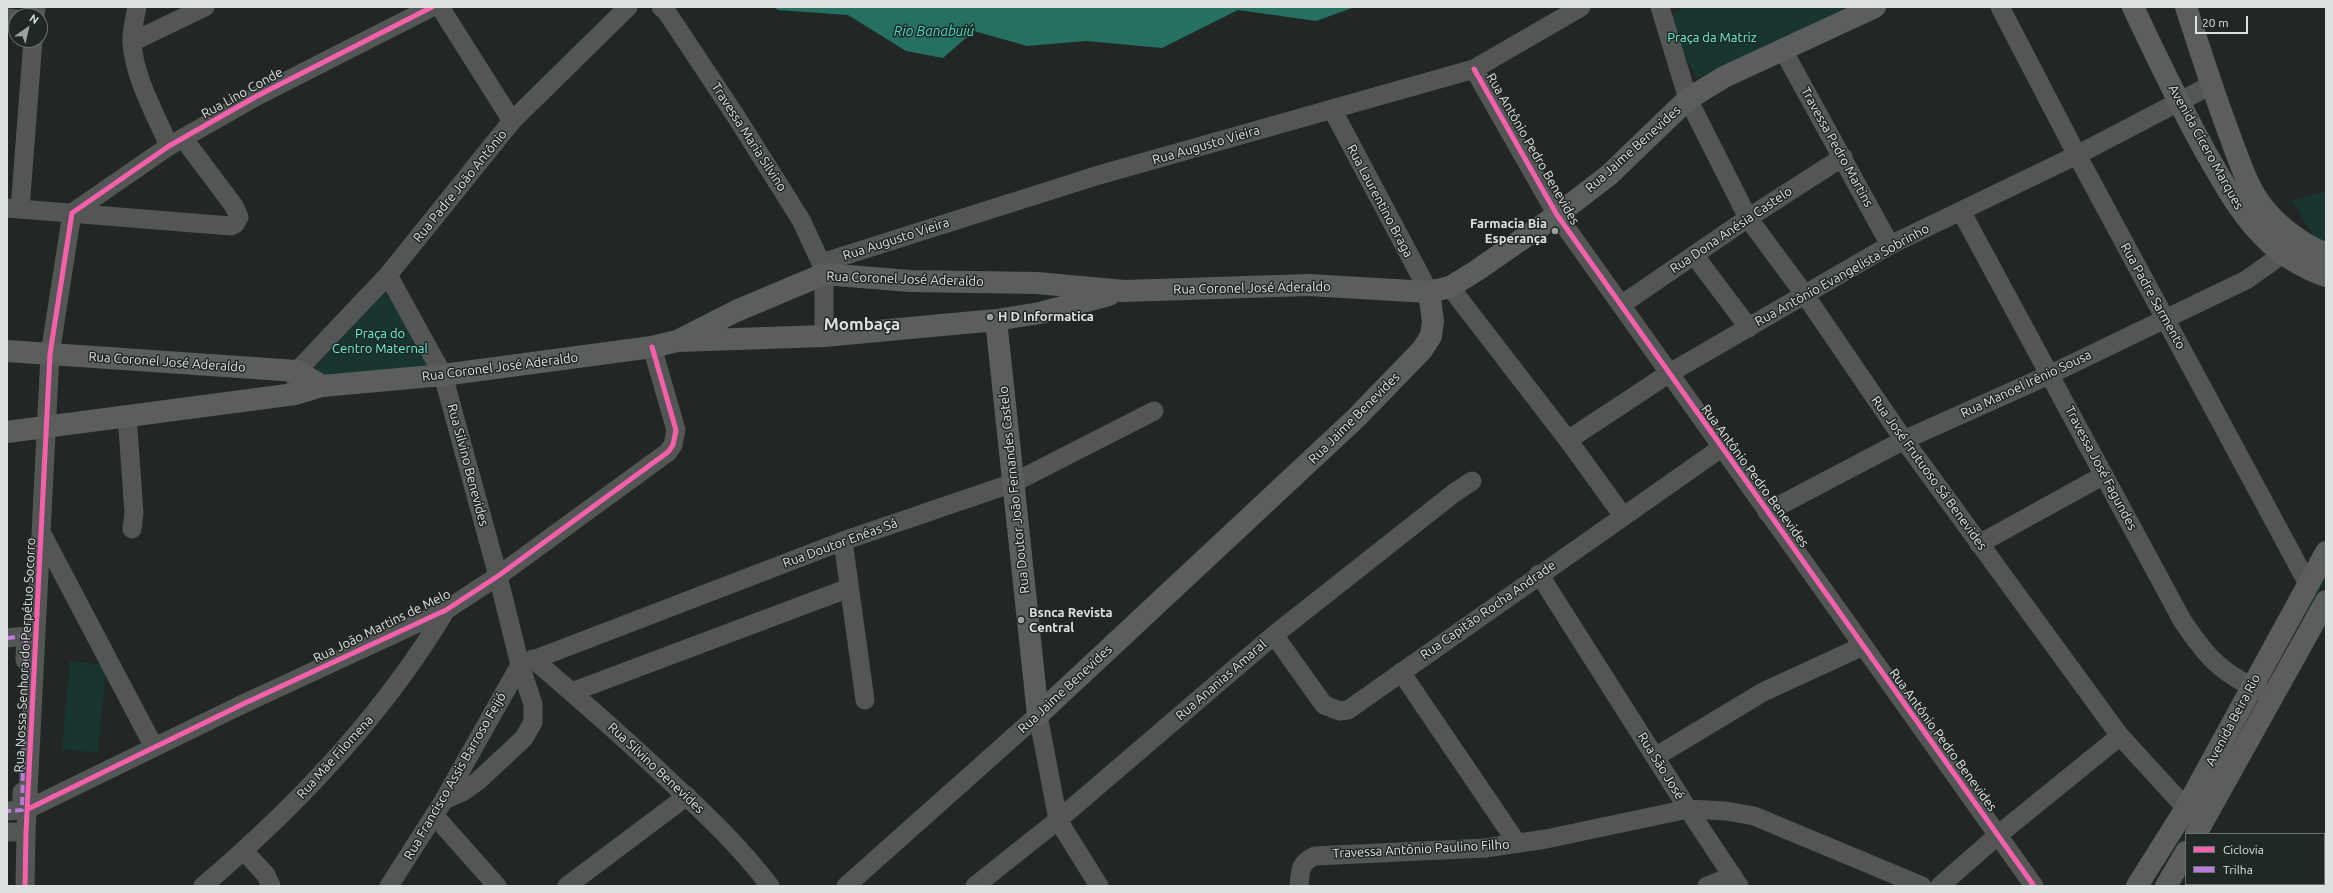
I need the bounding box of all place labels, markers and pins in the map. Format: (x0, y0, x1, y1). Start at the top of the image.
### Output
place label: Farmacia Bia Esperança (1470, 216, 1547, 247)
marker: Farmacia Bia Esperança (1550, 226, 1560, 236)
place label: H D Informatica (998, 309, 1094, 325)
marker: H D Informatica (985, 312, 995, 322)
place label: Bsnca Revista Central (1029, 605, 1113, 636)
marker: Bsnca Revista Central (1016, 615, 1026, 625)

